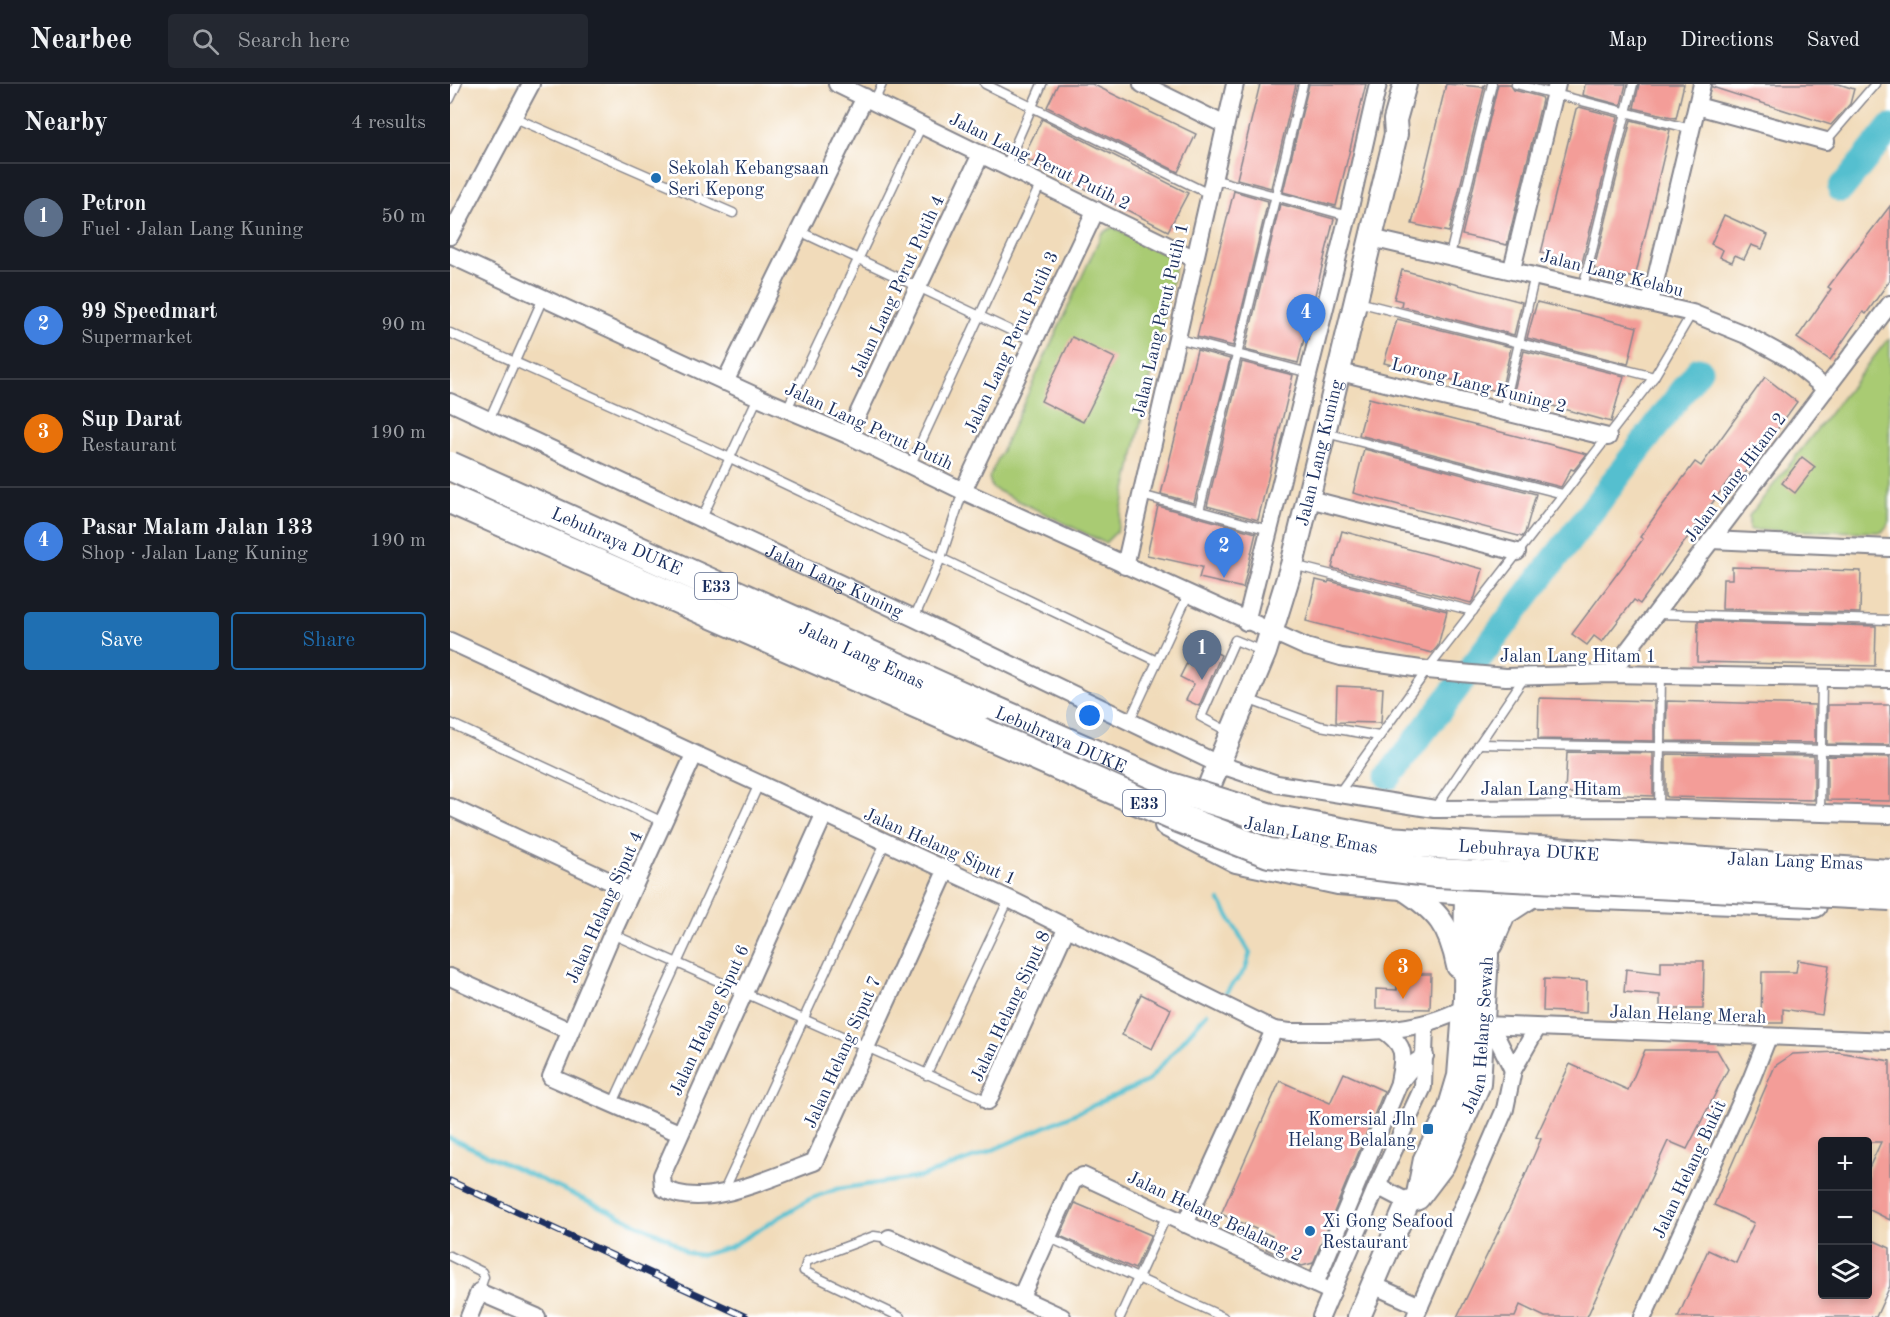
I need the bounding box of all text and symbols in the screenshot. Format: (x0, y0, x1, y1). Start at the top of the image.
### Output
search box (168, 14, 588, 68)
icon: search (189, 25, 222, 58)
text: Nearbee (30, 27, 132, 55)
text: Search here (237, 30, 350, 52)
text: Map (1608, 30, 1647, 51)
text: Directions (1680, 30, 1774, 51)
text: Saved (1807, 30, 1860, 51)
text: Nearby (24, 110, 108, 136)
street label: Jalan Lang Perut Putih 2 (946, 110, 1133, 214)
text: 4 results (351, 113, 426, 133)
place label: Sekolah Kebangsaan Seri Kepong (668, 160, 829, 199)
marker: Sekolah Kebangsaan Seri Kepong (649, 171, 663, 185)
text: Petron (81, 193, 147, 215)
street label: Jalan Lang Perut Putih 4 (848, 193, 948, 380)
text: 1 (38, 207, 49, 227)
text: 50 m (381, 207, 426, 227)
text: Fuel · Jalan Lang Kuning (81, 220, 303, 240)
street label: Jalan Lang Perut Putih 1 (1130, 221, 1192, 419)
street label: Jalan Lang Kelabu (1538, 247, 1686, 301)
street label: Jalan Lang Perut Putih 3 (962, 249, 1062, 436)
pin: 4 (1286, 294, 1326, 344)
text: 99 Speedmart (81, 301, 217, 323)
text: 2 (38, 315, 49, 335)
text: 90 m (381, 315, 426, 335)
text: Supermarket (81, 328, 192, 348)
street label: Lorong Lang Kuning 2 (1389, 355, 1568, 416)
street label: Jalan Lang Kuning (1294, 378, 1346, 528)
street label: Jalan Lang Perut Putih (782, 380, 956, 474)
text: Sup Darat (81, 409, 182, 431)
street label: Jalan Lang Hitam 2 (1681, 410, 1790, 546)
text: 3 (38, 423, 49, 443)
text: 190 m (370, 423, 426, 443)
text: Restaurant (81, 436, 177, 456)
street label: Lebuhraya DUKE (548, 505, 685, 579)
text: Pasar Malam Jalan 133 (81, 517, 313, 539)
pin: 2 (1204, 528, 1244, 578)
text: 4 (38, 531, 49, 551)
text: 190 m (370, 531, 426, 551)
street label: Jalan Lang Kuning (762, 542, 906, 622)
text: Shop · Jalan Lang Kuning (81, 544, 308, 564)
road number: E33 (695, 573, 737, 599)
button: Save (24, 612, 219, 670)
button: Share (231, 612, 426, 670)
street label: Jalan Lang Emas (796, 619, 927, 693)
pin: 1 (1182, 630, 1221, 680)
street label: Jalan Lang Hitam 1 (1500, 648, 1656, 666)
your location (1075, 701, 1104, 730)
street label: Lebuhraya DUKE (992, 704, 1129, 777)
street label: Jalan Lang Hitam (1480, 781, 1622, 799)
road number: E33 (1123, 790, 1165, 816)
street label: Jalan Helang Siput 1 (861, 805, 1018, 889)
street label: Jalan Lang Emas (1242, 814, 1379, 858)
street label: Jalan Helang Siput 4 (563, 829, 647, 986)
street label: Lebuhraya DUKE (1457, 838, 1600, 865)
street label: Jalan Lang Emas (1727, 851, 1863, 873)
street label: Jalan Helang Siput 8 (968, 928, 1054, 1085)
street label: Jalan Helang Siput 6 (667, 942, 753, 1099)
pin: 3 (1384, 950, 1422, 999)
street label: Jalan Helang Sewah (1459, 956, 1497, 1117)
street label: Jalan Helang Siput 7 (801, 974, 885, 1131)
street label: Jalan Helang Merah (1609, 1003, 1767, 1027)
street label: Jalan Helang Bukit (1650, 1097, 1730, 1241)
place label: Komersial Jln Helang Belalang (1288, 1111, 1416, 1150)
marker: Komersial Jln Helang Belalang (1421, 1122, 1435, 1136)
map controls (1818, 1137, 1872, 1299)
button: + (1818, 1137, 1872, 1191)
street label: Jalan Helang Belalang 2 (1124, 1168, 1305, 1265)
button: − (1818, 1191, 1872, 1245)
place label: Xi Gong Seafood Restaurant (1322, 1213, 1453, 1252)
marker: Xi Gong Seafood Restaurant (1303, 1224, 1317, 1238)
button: layers (1818, 1245, 1872, 1299)

